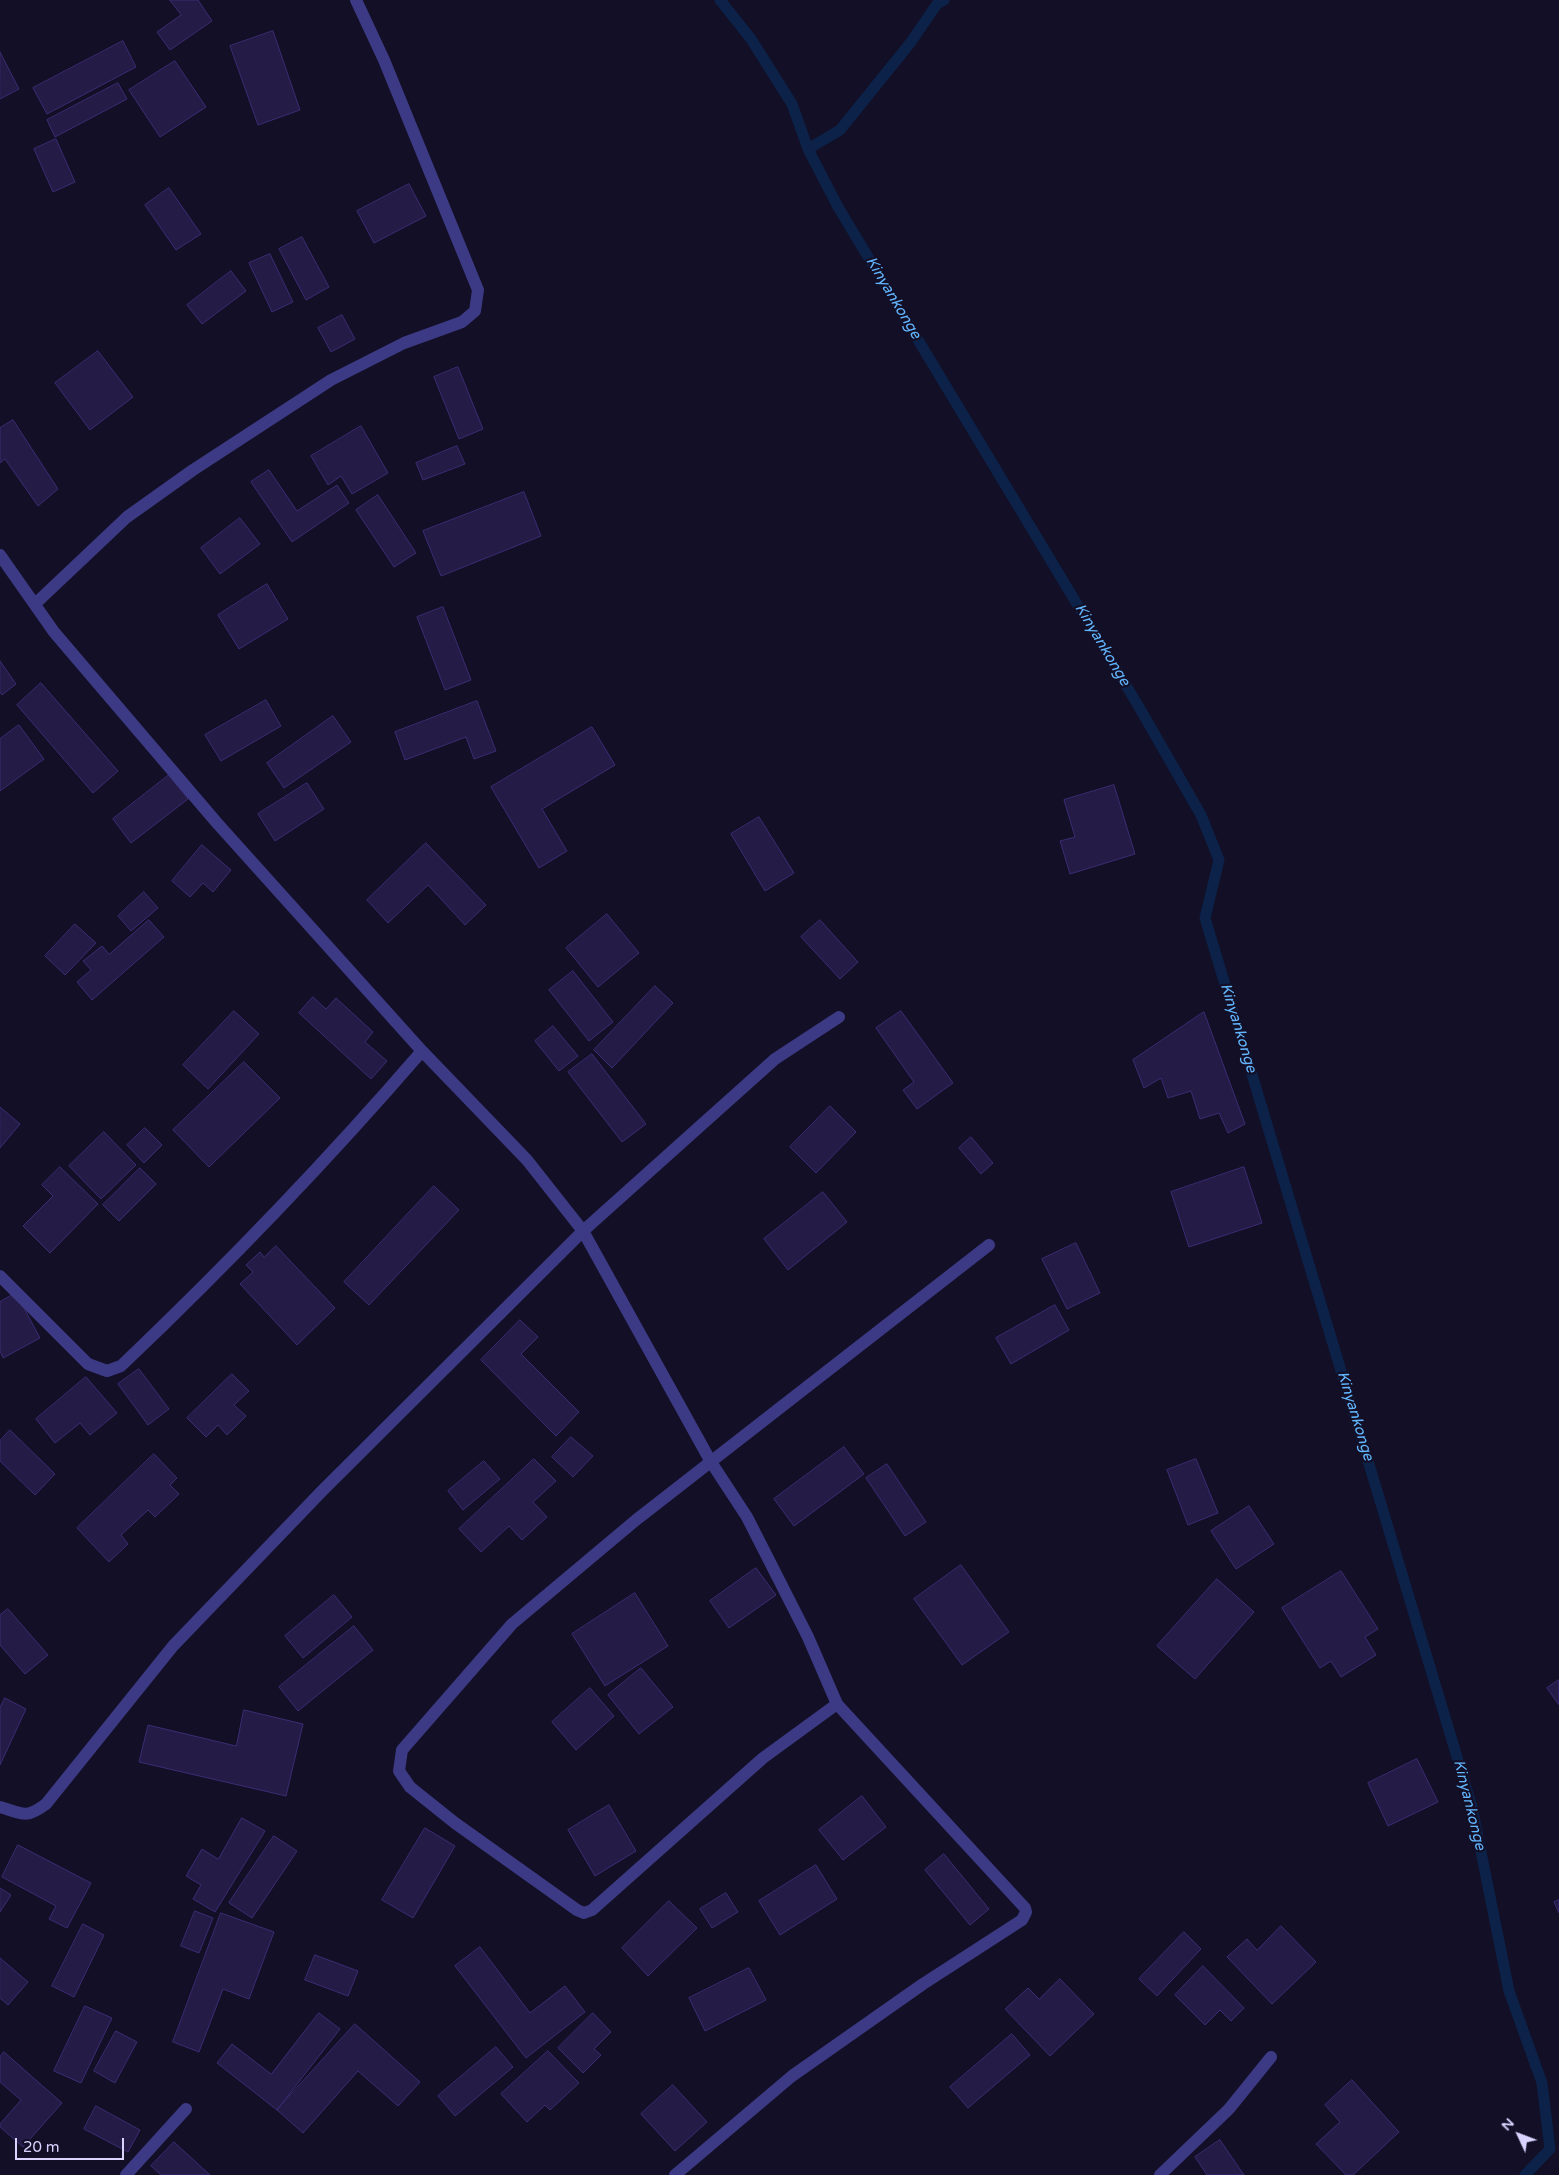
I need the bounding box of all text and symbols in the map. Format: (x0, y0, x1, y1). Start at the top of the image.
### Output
water label: Kinyankonge (861, 254, 925, 342)
water label: Kinyankonge (1070, 601, 1134, 689)
water label: Kinyankonge (1216, 981, 1260, 1075)
water label: Kinyankonge (1333, 1369, 1377, 1463)
water label: Kinyankonge (1449, 1758, 1489, 1852)
north arrow (1494, 2110, 1544, 2160)
text: N (1498, 2115, 1518, 2134)
scale bar (18, 2128, 126, 2160)
text: 20 m (23, 2138, 60, 2156)

